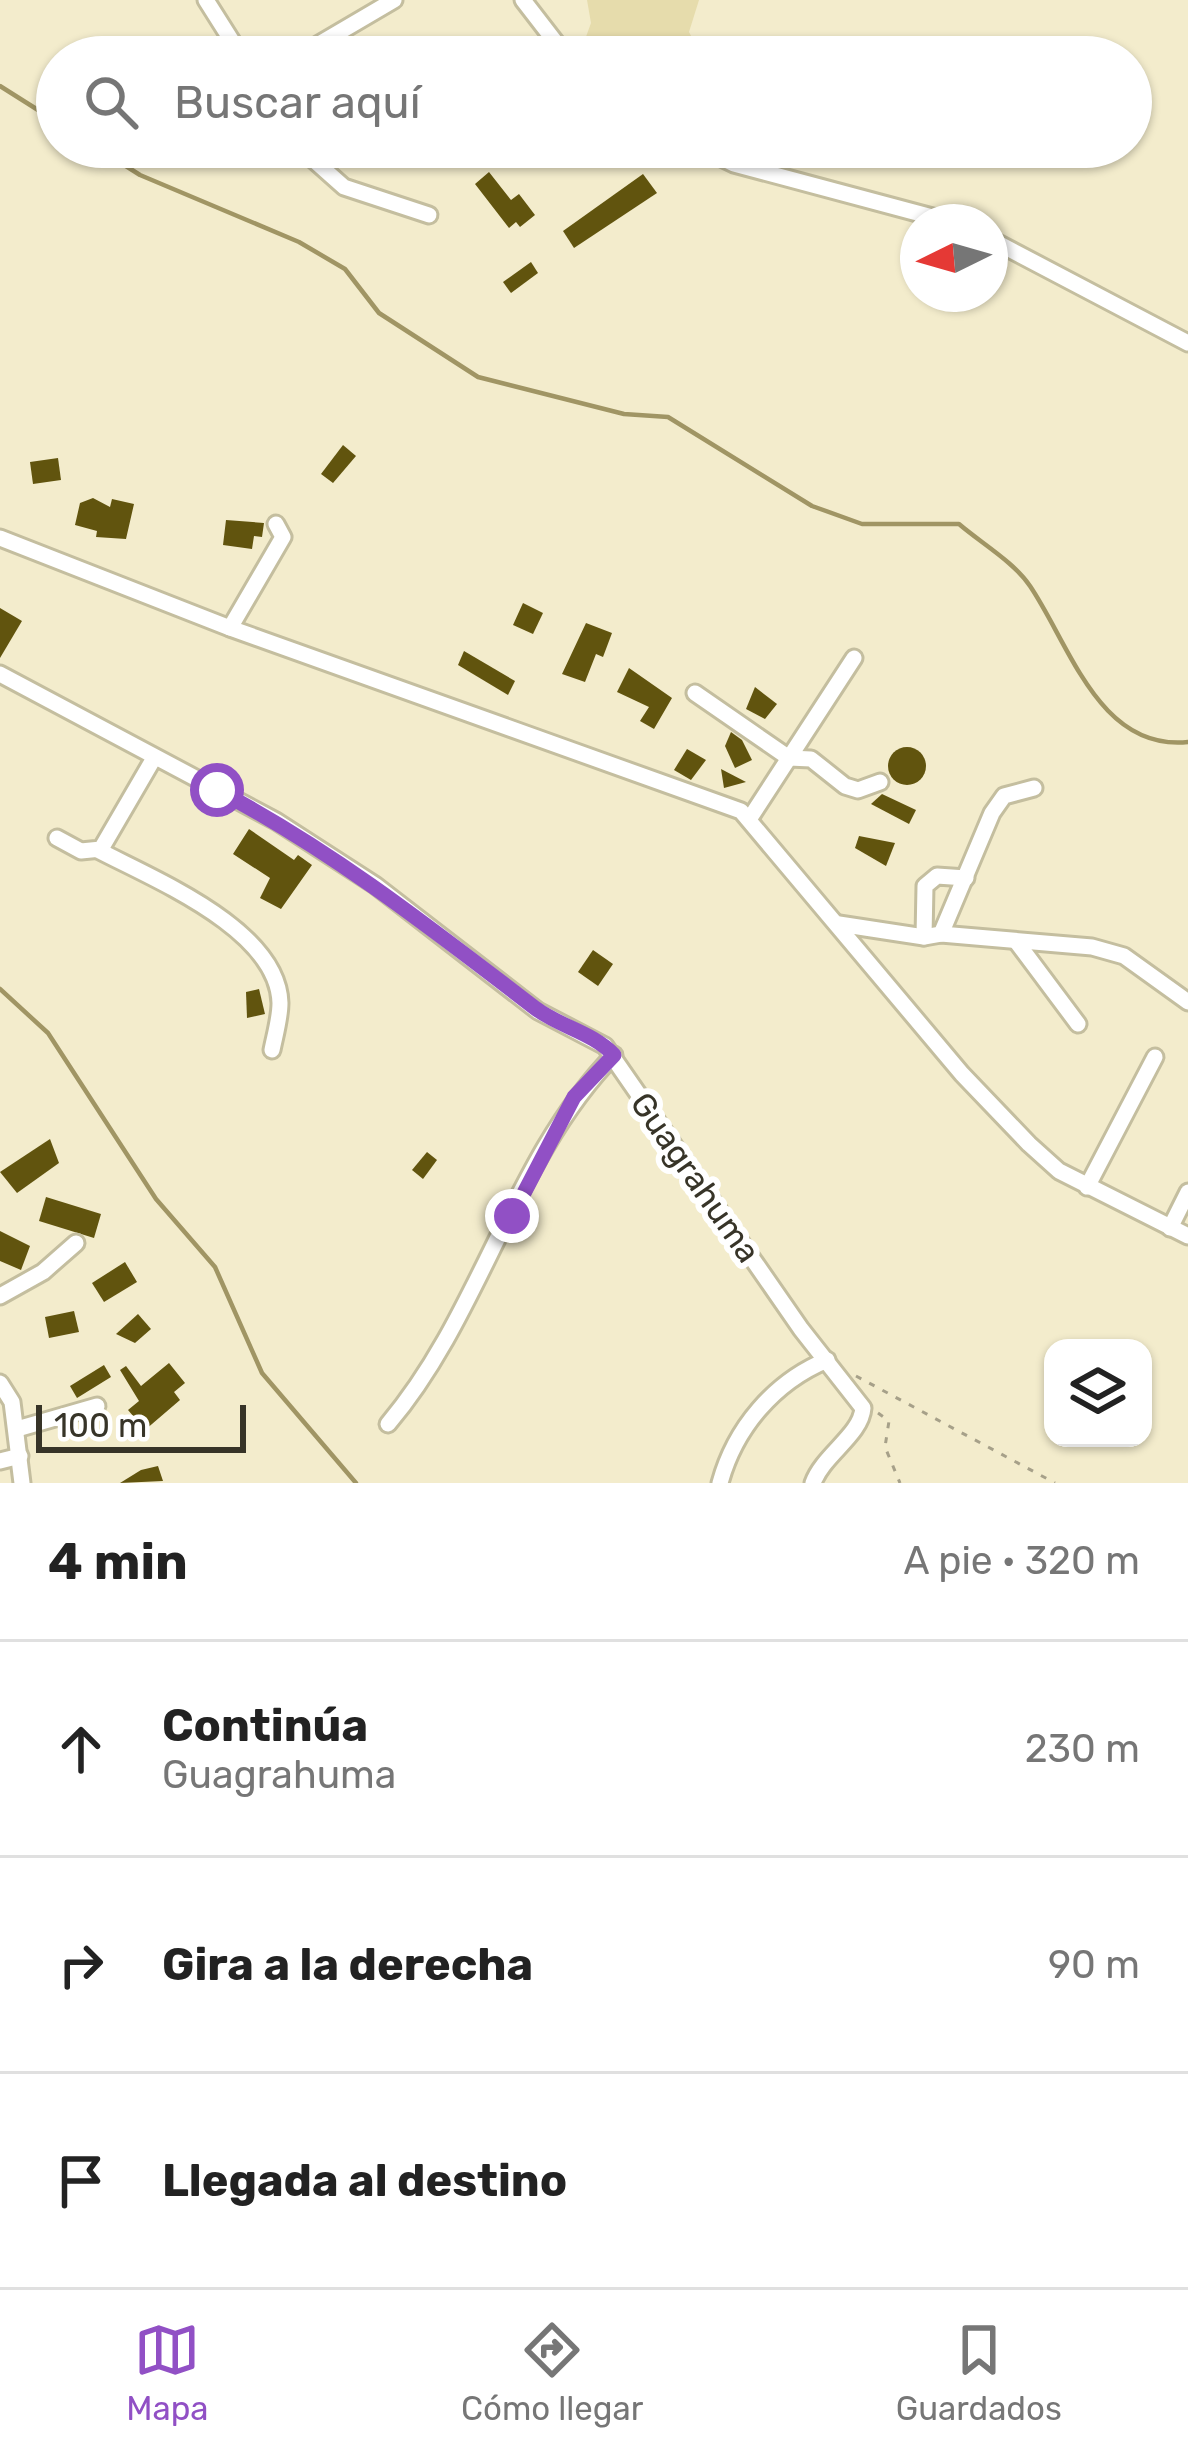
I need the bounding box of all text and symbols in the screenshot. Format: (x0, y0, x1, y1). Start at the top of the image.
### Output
search box (36, 36, 1152, 168)
icon: search (78, 69, 144, 135)
text: Buscar aquí (174, 76, 421, 129)
north arrow (900, 204, 1008, 312)
route start (190, 763, 244, 817)
street label: Guagrahuma (623, 1085, 768, 1270)
route end (485, 1189, 539, 1243)
map controls (1044, 1339, 1152, 1447)
button: layers (1044, 1339, 1152, 1447)
scale bar (36, 1399, 246, 1452)
text: 100 m (54, 1406, 147, 1445)
text: 4 min (48, 1531, 188, 1592)
text: A pie · 320 m (904, 1538, 1140, 1584)
text: Continúa (162, 1699, 368, 1752)
icon: ahead (48, 1716, 114, 1782)
text: 230 m (1025, 1726, 1140, 1772)
text: Guagrahuma (162, 1752, 396, 1798)
icon: right (48, 1932, 114, 1998)
text: Gira a la derecha (162, 1938, 533, 1991)
text: 90 m (1048, 1942, 1140, 1988)
icon: arrive (48, 2148, 114, 2214)
text: Llegada al destino (162, 2154, 567, 2207)
tab: Mapa (126, 2317, 209, 2428)
tab: Cómo llegar (461, 2317, 643, 2428)
tab: Guardados (896, 2317, 1062, 2428)

